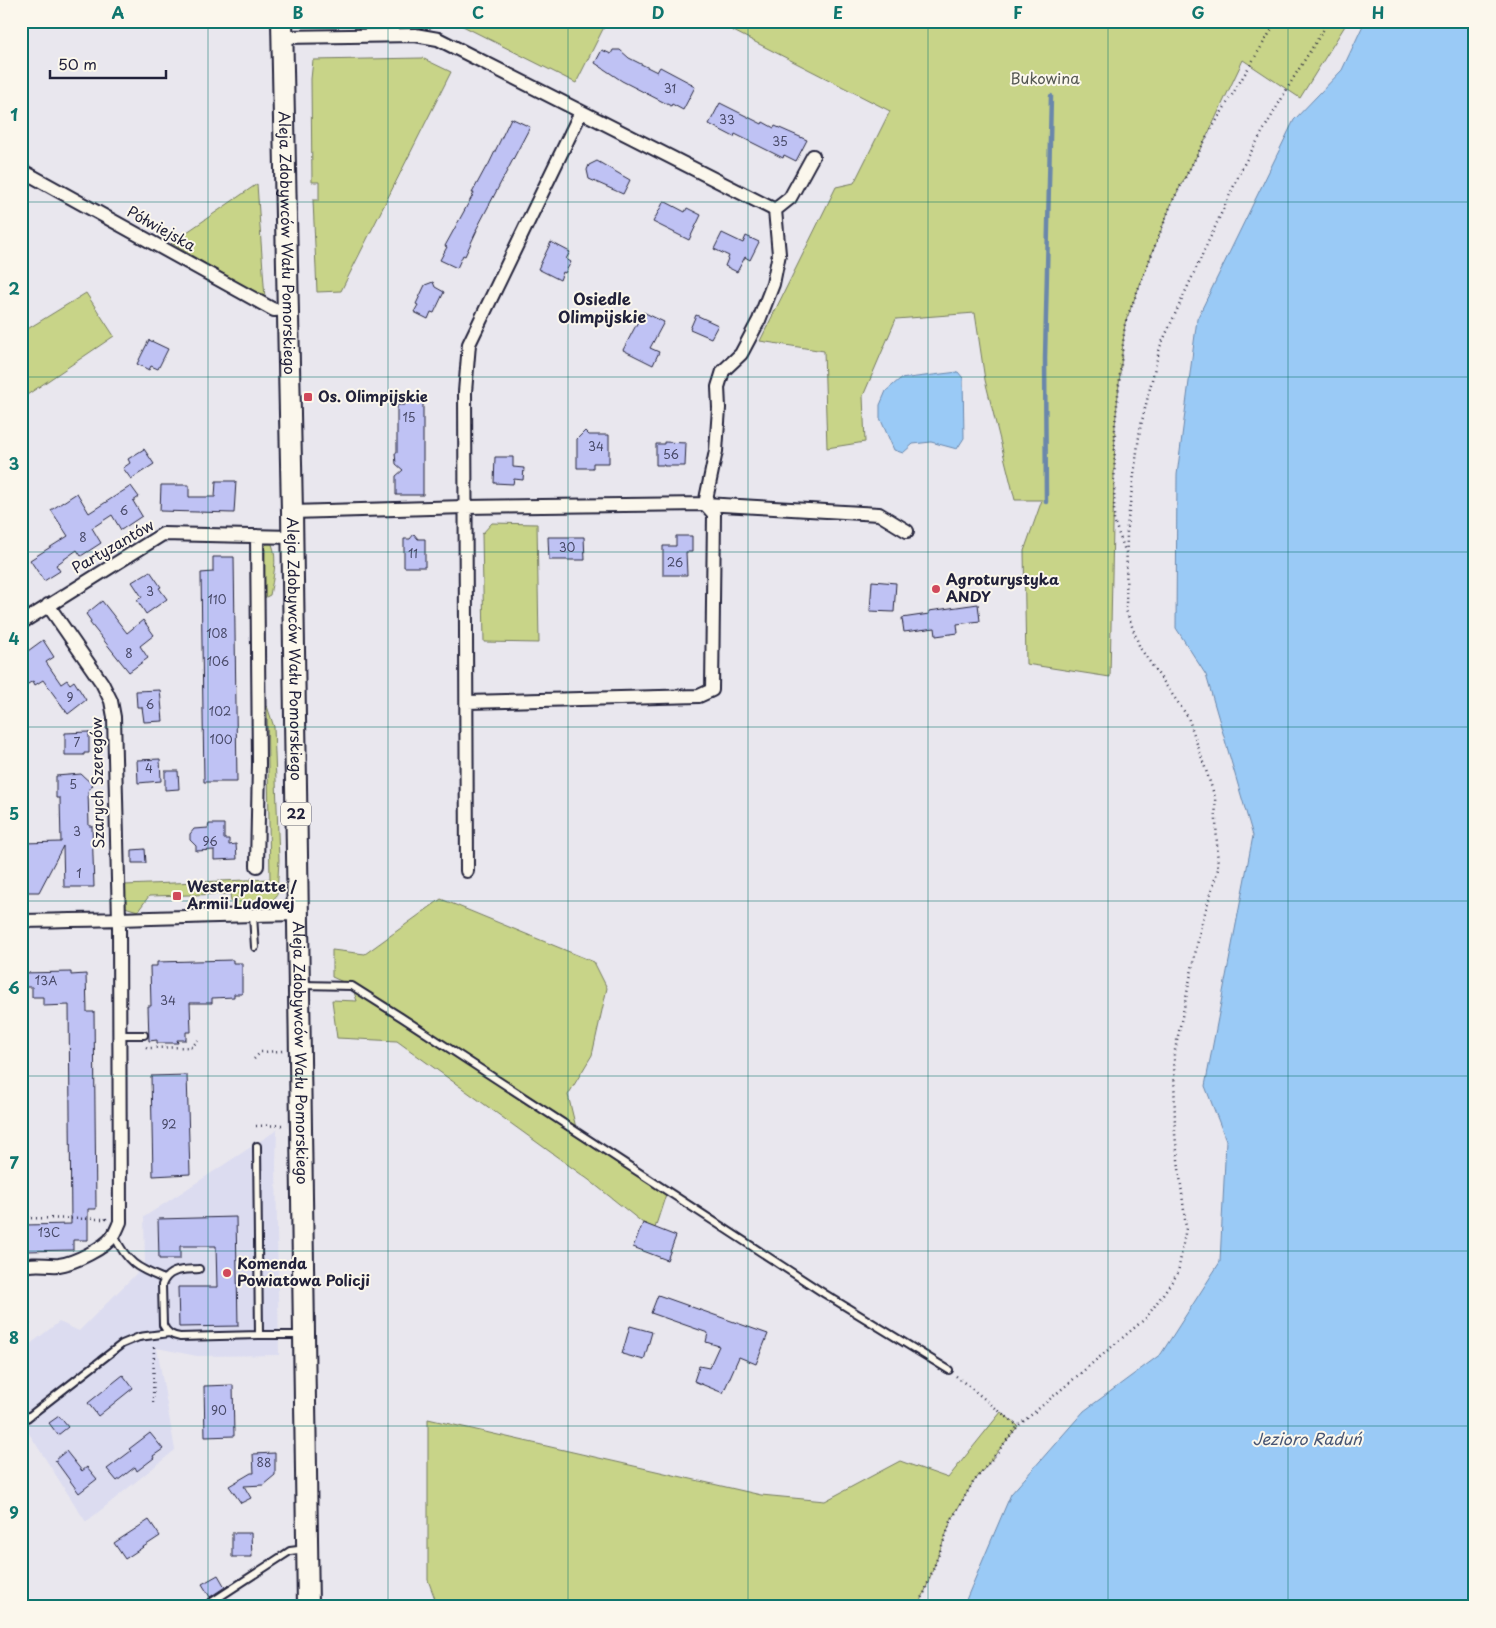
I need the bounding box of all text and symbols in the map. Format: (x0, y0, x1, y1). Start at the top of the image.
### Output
text: A (112, 0, 125, 24)
text: B (293, 0, 304, 24)
text: C (472, 0, 484, 24)
text: D (652, 0, 664, 24)
text: E (833, 0, 843, 24)
text: F (1013, 0, 1023, 24)
text: G (1191, 0, 1205, 24)
text: H (1372, 0, 1384, 24)
scale bar (50, 48, 166, 80)
text: 50 m (58, 52, 97, 75)
park label: Bukowina (1010, 66, 1080, 89)
house number: 31 (664, 79, 676, 97)
text: 1 (10, 102, 18, 126)
house number: 33 (719, 110, 735, 128)
street label: Aleja Zdobywców Wału Pomorskiego (274, 111, 302, 375)
house number: 35 (772, 132, 788, 150)
street label: Półwiejska (123, 199, 201, 256)
text: 2 (8, 276, 20, 300)
district label: Osiedle Olimpijskie (558, 286, 646, 328)
place label: Os. Olimpijskie (318, 384, 428, 407)
marker: Os. Olimpijskie (302, 391, 314, 403)
house number: 15 (402, 408, 416, 426)
house number: 34 (588, 437, 604, 455)
house number: 56 (663, 445, 679, 463)
text: 3 (9, 451, 19, 475)
house number: 6 (120, 501, 128, 519)
street label: Partyzantów (67, 513, 158, 579)
street label: Aleja Zdobywców Wału Pomorskiego (282, 517, 309, 781)
house number: 8 (79, 528, 87, 546)
house number: 30 (559, 538, 576, 556)
house number: 11 (408, 544, 418, 562)
house number: 26 (667, 553, 683, 571)
place label: Agroturystyka ANDY (946, 567, 1059, 607)
house number: 3 (146, 582, 154, 600)
marker: Agroturystyka ANDY (930, 583, 942, 595)
house number: 110 (208, 590, 227, 608)
house number: 108 (206, 624, 228, 642)
text: 4 (9, 626, 20, 650)
house number: 8 (125, 644, 133, 662)
house number: 106 (207, 652, 229, 670)
house number: 9 (66, 688, 74, 706)
house number: 6 (146, 695, 154, 713)
house number: 102 (209, 702, 231, 720)
street label: Szarych Szeregów (84, 716, 109, 849)
house number: 100 (210, 730, 233, 748)
house number: 7 (74, 733, 81, 751)
house number: 4 (145, 759, 153, 777)
house number: 5 (69, 775, 77, 793)
text: 5 (9, 801, 19, 825)
road number: 22 (281, 802, 311, 826)
house number: 3 (73, 822, 81, 840)
house number: 96 (202, 832, 218, 850)
house number: 1 (76, 864, 82, 882)
place label: Westerplatte / Armii Ludowej (186, 874, 298, 914)
marker: Westerplatte / Armii Ludowej (171, 890, 183, 902)
street label: Aleja Zdobywców Wału Pomorskiego (288, 921, 315, 1185)
house number: 13A (35, 971, 57, 989)
text: 6 (8, 975, 20, 999)
house number: 34 (160, 991, 176, 1009)
house number: 92 (161, 1115, 177, 1133)
text: 7 (9, 1150, 19, 1174)
house number: 13C (38, 1223, 60, 1241)
place label: Komenda Powiatowa Policji (237, 1251, 370, 1291)
marker: Komenda Powiatowa Policji (221, 1267, 233, 1279)
text: 8 (9, 1325, 19, 1349)
house number: 90 (211, 1401, 227, 1419)
water label: Jezioro Raduń (1252, 1426, 1363, 1450)
house number: 88 (257, 1453, 271, 1471)
text: 9 (9, 1500, 19, 1524)

